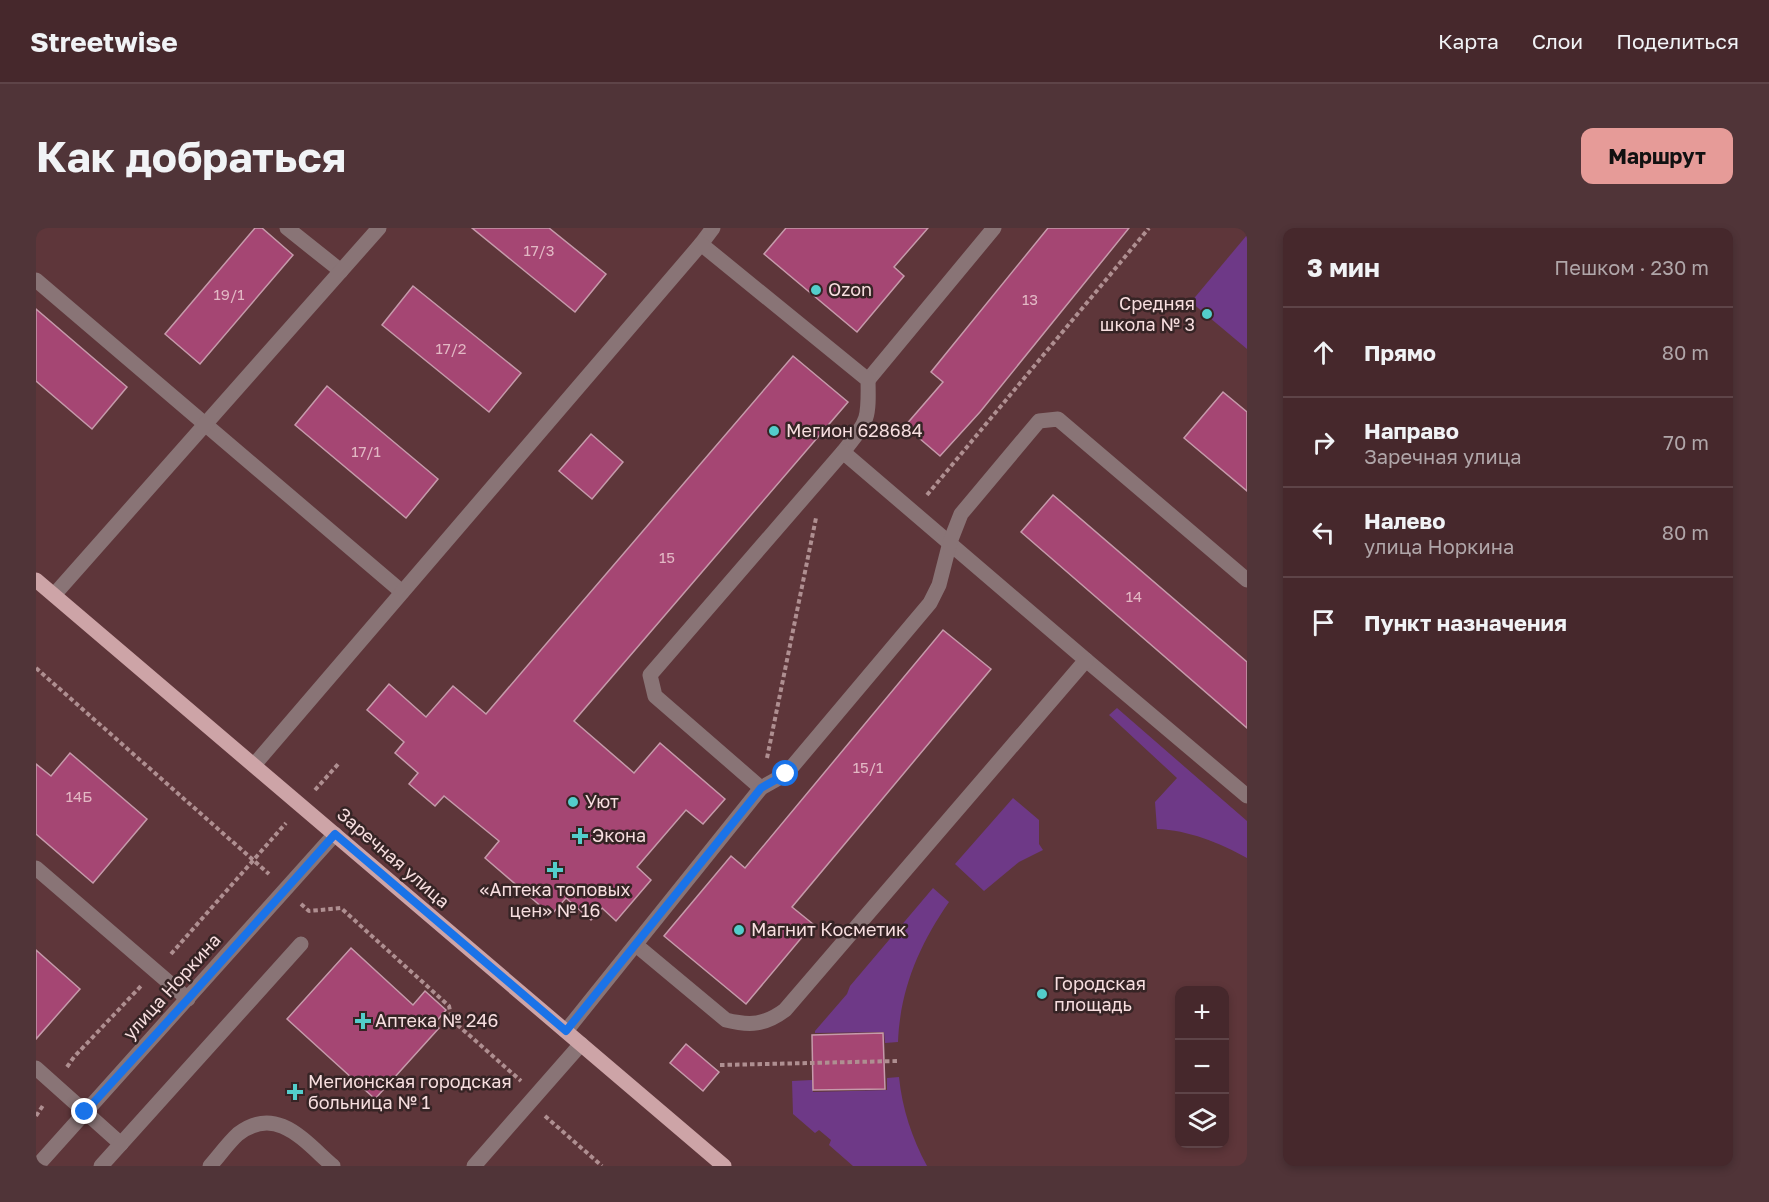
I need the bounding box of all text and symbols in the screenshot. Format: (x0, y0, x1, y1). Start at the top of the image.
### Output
text: Streetwise (30, 25, 178, 58)
text: Карта (1438, 28, 1499, 54)
text: Слои (1532, 28, 1583, 54)
text: Поделиться (1616, 28, 1739, 54)
button: Маршрут (1581, 128, 1733, 184)
text: Как добраться (36, 131, 346, 181)
house number: 17/3 (523, 241, 555, 259)
text: 3 мин (1307, 252, 1380, 283)
text: Пешком · 230 m (1554, 255, 1709, 279)
place label: Ozon (828, 278, 872, 300)
marker: Ozon (809, 283, 823, 297)
house number: 19/1 (214, 285, 244, 303)
house number: 13 (1022, 290, 1038, 308)
place label: Средняя школа № 3 (1100, 292, 1195, 335)
marker: Средняя школа № 3 (1200, 307, 1214, 321)
icon: ahead (1307, 336, 1340, 369)
house number: 17/2 (435, 339, 467, 357)
text: Прямо (1364, 339, 1436, 366)
text: 80 m (1662, 340, 1709, 364)
text: Направо (1364, 417, 1459, 444)
place label: Мегион 628684 (786, 419, 923, 441)
marker: Мегион 628684 (767, 424, 781, 438)
icon: right (1307, 426, 1340, 459)
text: 70 m (1663, 430, 1709, 454)
house number: 17/1 (351, 442, 381, 460)
text: Заречная улица (1364, 444, 1522, 468)
text: Налево (1364, 507, 1446, 534)
icon: left (1307, 516, 1340, 549)
text: 80 m (1662, 520, 1709, 544)
text: улица Норкина (1364, 534, 1514, 558)
house number: 15 (659, 548, 675, 566)
house number: 14 (1126, 587, 1142, 605)
icon: arrive (1307, 606, 1340, 639)
text: Пункт назначения (1364, 609, 1567, 636)
house number: 15/1 (853, 758, 883, 776)
route start (772, 760, 798, 786)
house number: 14Б (66, 787, 92, 805)
place label: Уют (585, 790, 619, 812)
marker: Уют (566, 795, 580, 809)
street label: Заречная улица (333, 802, 454, 912)
place label: Экона (592, 824, 646, 846)
marker: Экона (573, 829, 587, 843)
marker: «Аптека топовых цен» № 16 (548, 863, 562, 877)
place label: «Аптека топовых цен» № 16 (480, 878, 631, 921)
place label: Магнит Косметик (751, 918, 906, 940)
marker: Магнит Косметик (732, 923, 746, 937)
street label: улица Норкина (118, 929, 225, 1044)
place label: Городская площадь (1054, 972, 1146, 1015)
map controls (1175, 986, 1229, 1148)
button: + (1175, 986, 1229, 1040)
marker: Городская площадь (1035, 987, 1049, 1001)
place label: Аптека № 246 (375, 1009, 498, 1031)
marker: Аптека № 246 (356, 1014, 370, 1028)
button: − (1175, 1040, 1229, 1094)
place label: Мегионская городская больница № 1 (308, 1070, 512, 1113)
marker: Мегионская городская больница № 1 (286, 1083, 304, 1101)
button: layers (1175, 1094, 1229, 1148)
route end (71, 1098, 97, 1124)

